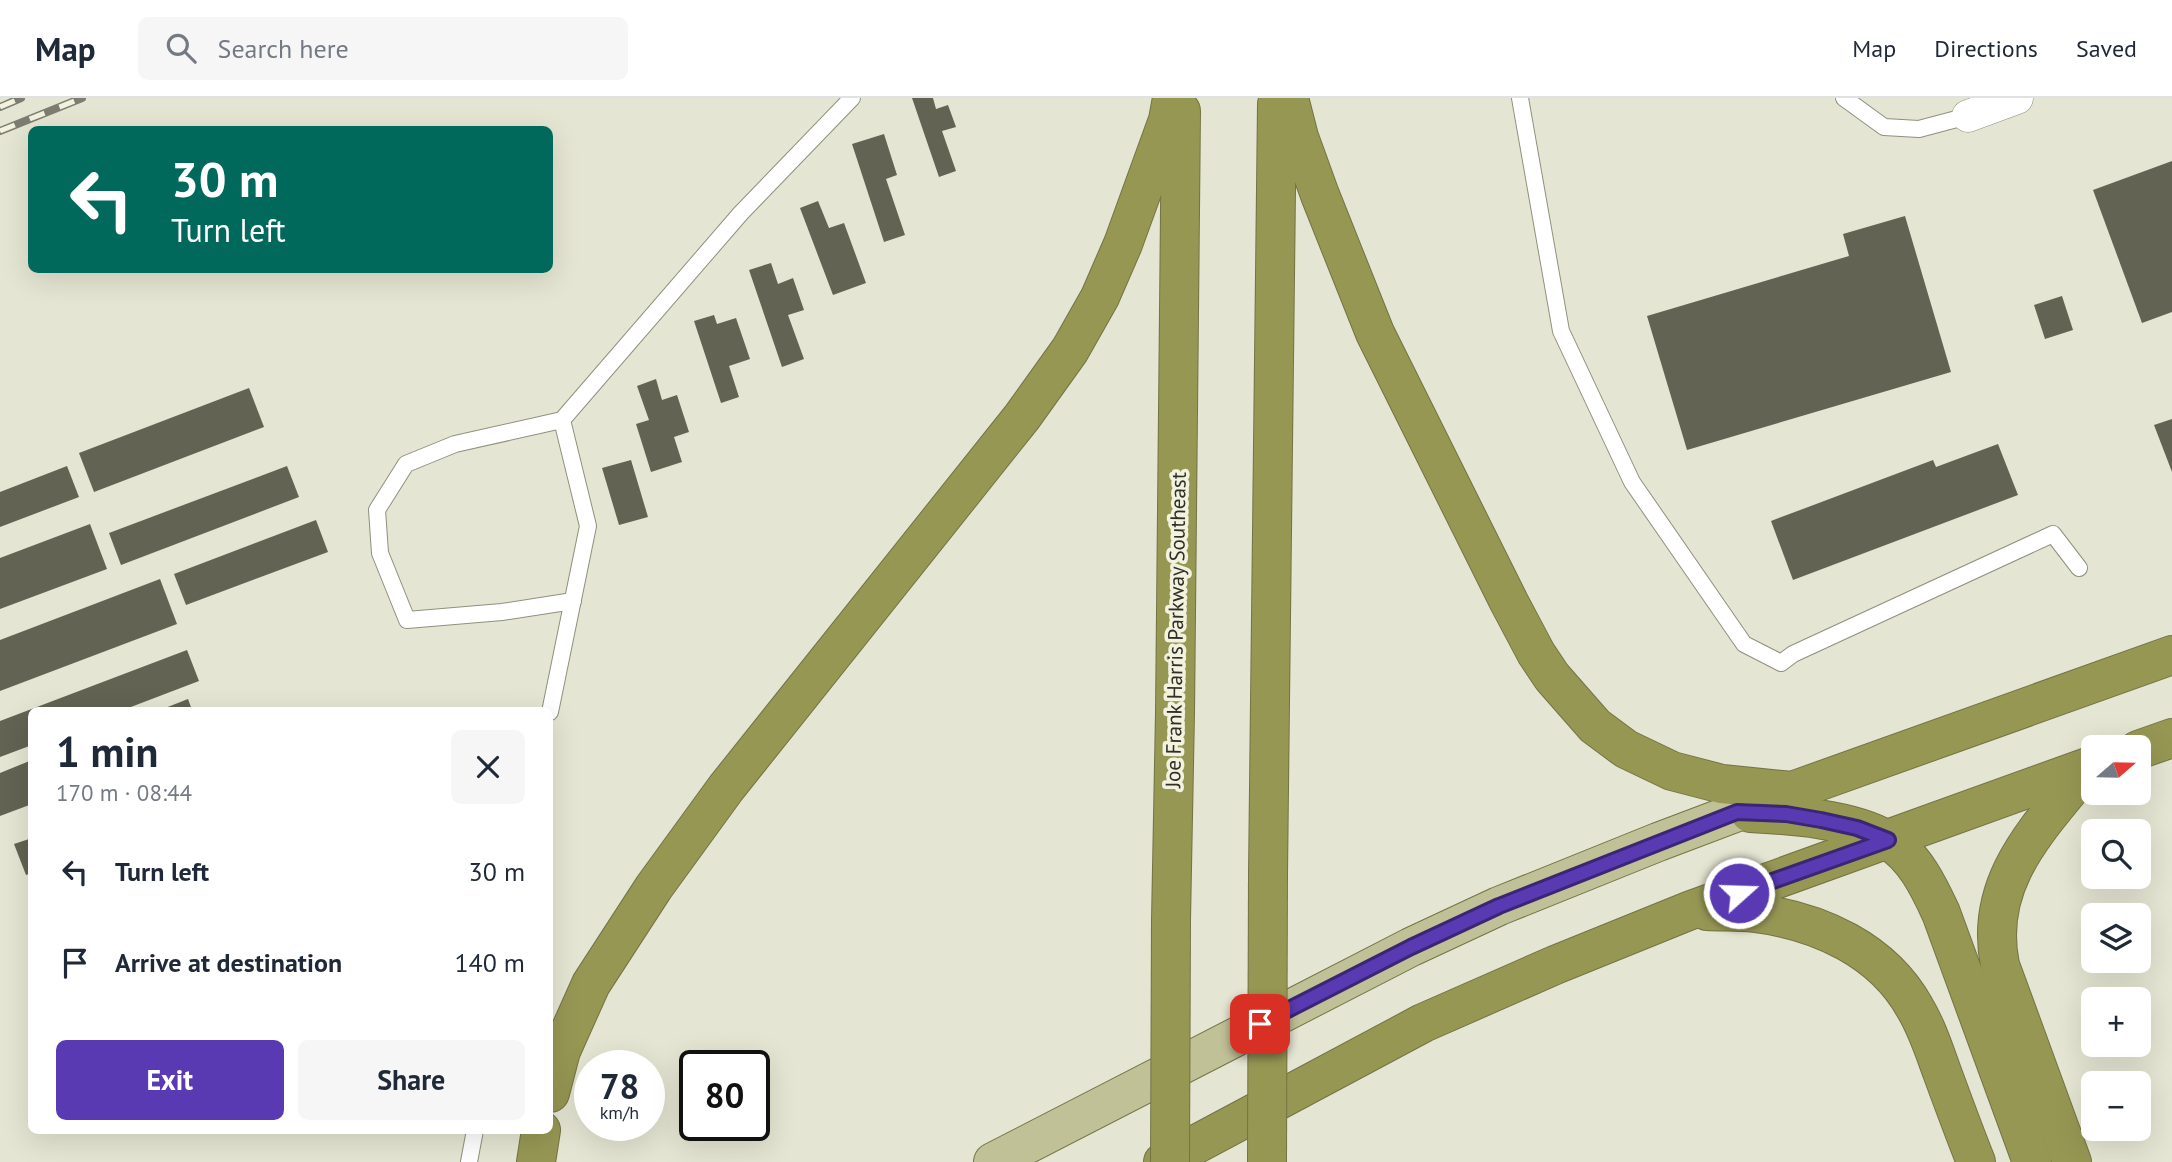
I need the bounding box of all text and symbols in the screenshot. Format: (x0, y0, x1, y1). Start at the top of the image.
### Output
search box (138, 17, 628, 80)
text: Map (35, 27, 96, 70)
icon: search (162, 29, 200, 67)
text: Search here (218, 32, 349, 65)
text: Map (1852, 33, 1896, 64)
text: Directions (1934, 33, 2038, 64)
text: Saved (2076, 33, 2137, 64)
text: 30 m (171, 147, 278, 211)
icon: left (56, 154, 147, 245)
text: Turn left (171, 209, 286, 251)
street label: Joe Frank Harris Parkway Southeast (1159, 472, 1192, 789)
text: 1 min (56, 724, 158, 779)
button: close (451, 730, 525, 804)
north arrow (2081, 735, 2151, 805)
map controls (2081, 735, 2151, 1141)
text: 170 m · 08:44 (56, 778, 192, 807)
button: search (2081, 819, 2151, 889)
icon: left (56, 853, 94, 891)
text: Turn left (115, 855, 209, 888)
text: 30 m (469, 855, 525, 888)
position arrow (1702, 856, 1776, 930)
button: layers (2081, 903, 2151, 973)
icon: arrive (56, 944, 94, 982)
text: Arrive at destination (115, 946, 342, 979)
text: 140 m (454, 946, 525, 979)
button: + (2081, 987, 2151, 1057)
pin (1230, 994, 1290, 1054)
icon: arrive (1241, 1005, 1279, 1043)
button: Exit (56, 1040, 284, 1120)
button: Share (298, 1040, 525, 1120)
speed limit sign: 80 (679, 1050, 770, 1141)
text: 78 (600, 1063, 639, 1109)
button: − (2081, 1071, 2151, 1141)
text: km/h (600, 1101, 639, 1124)

